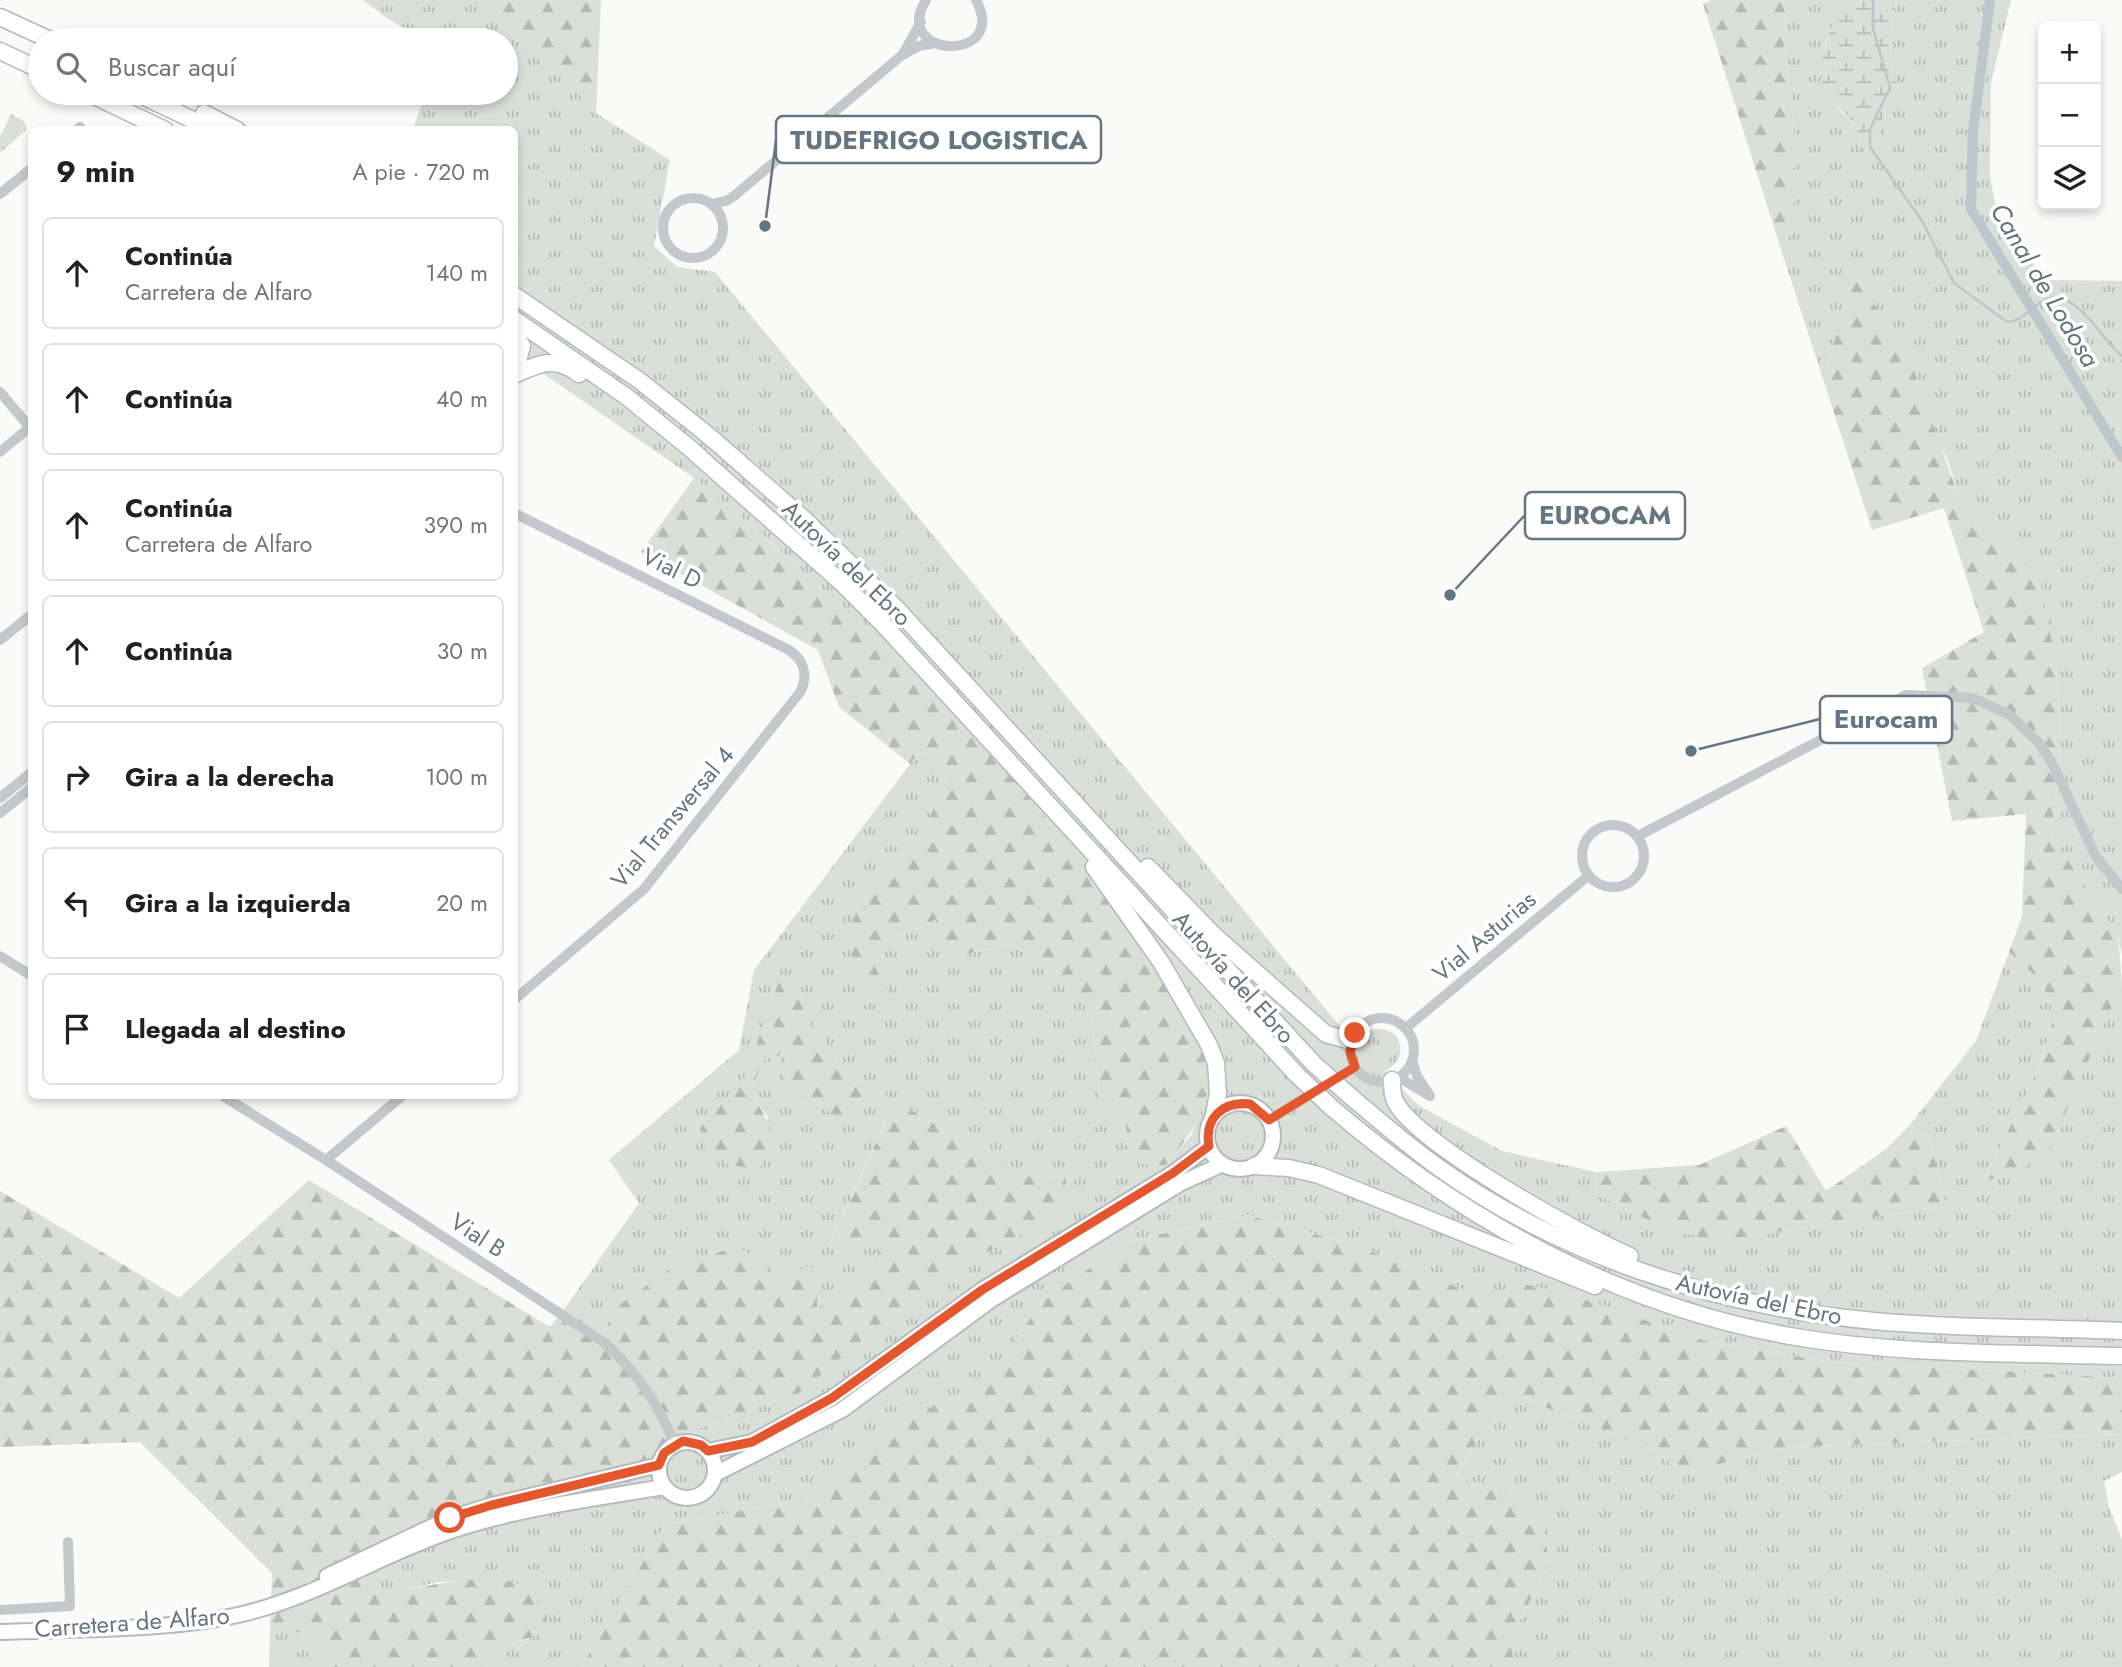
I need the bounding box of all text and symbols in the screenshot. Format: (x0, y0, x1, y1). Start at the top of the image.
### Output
map controls (2038, 21, 2101, 210)
button: + (2038, 21, 2101, 84)
search box (28, 28, 518, 105)
icon: search (52, 48, 90, 86)
text: Buscar aquí (108, 48, 236, 86)
button: − (2038, 84, 2101, 147)
callout: TUDEFRIGO LOGISTICA (776, 116, 1101, 163)
text: TUDEFRIGO LOGISTICA (790, 121, 1089, 159)
button: layers (2038, 147, 2101, 210)
text: 9 min (56, 150, 135, 193)
text: A pie · 720 m (352, 155, 490, 189)
water label: Canal de Lodosa (1981, 196, 2109, 375)
text: Continúa (125, 237, 233, 275)
icon: ahead (58, 254, 96, 292)
text: 140 m (426, 256, 488, 290)
text: Carretera de Alfaro (125, 275, 312, 309)
icon: ahead (58, 380, 96, 418)
text: Continúa (125, 380, 233, 418)
text: 40 m (436, 382, 488, 416)
text: Continúa (125, 489, 233, 527)
street label: Autovía del Ebro (774, 492, 920, 634)
callout: EUROCAM (1525, 492, 1685, 539)
text: EUROCAM (1539, 496, 1671, 534)
icon: ahead (58, 506, 96, 544)
text: 390 m (424, 508, 488, 542)
text: Carretera de Alfaro (125, 527, 312, 561)
street label: Vial D (636, 539, 708, 597)
icon: ahead (58, 632, 96, 670)
text: Continúa (125, 632, 233, 670)
text: 30 m (437, 634, 488, 668)
callout: Eurocam (1820, 696, 1952, 743)
text: Eurocam (1834, 700, 1938, 738)
street label: Vial Transversal 4 (602, 738, 742, 896)
icon: right (58, 758, 96, 796)
text: Gira a la derecha (125, 758, 334, 796)
text: 100 m (425, 760, 488, 794)
street label: Vial Asturias (1425, 882, 1543, 990)
icon: left (58, 884, 96, 922)
text: Gira a la izquierda (125, 884, 351, 922)
text: 20 m (436, 886, 488, 920)
street label: Autovía del Ebro (1165, 903, 1303, 1051)
icon: arrive (58, 1010, 96, 1048)
text: Llegada al destino (125, 1010, 346, 1048)
route end (1339, 1017, 1370, 1048)
street label: Vial B (443, 1204, 513, 1266)
street label: Autovía del Ebro (1673, 1264, 1845, 1334)
route start (434, 1502, 465, 1533)
street label: Carretera de Alfaro (33, 1598, 231, 1646)

